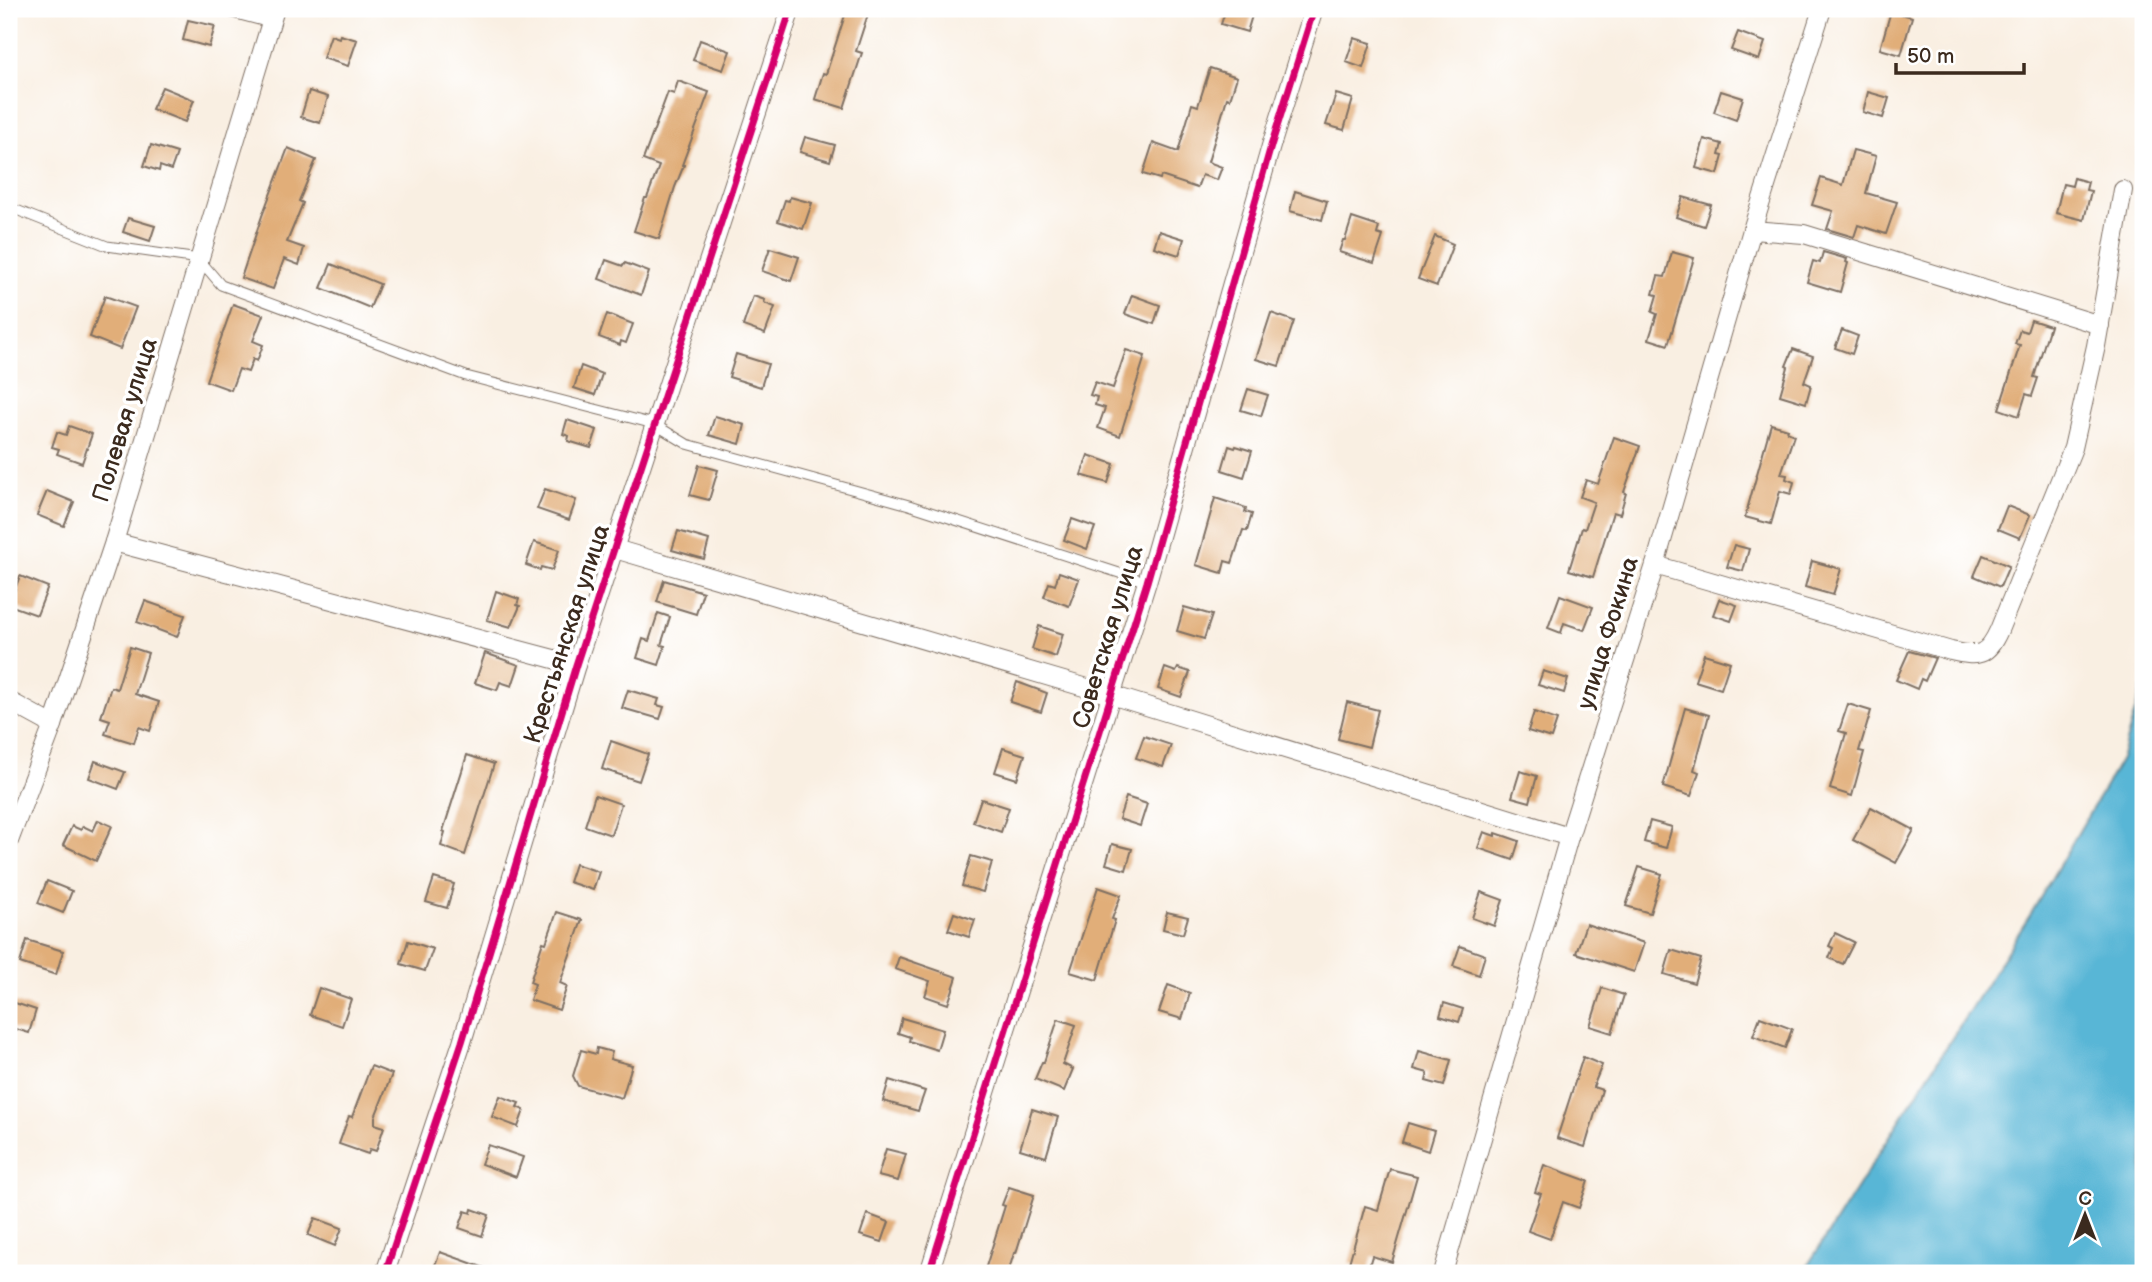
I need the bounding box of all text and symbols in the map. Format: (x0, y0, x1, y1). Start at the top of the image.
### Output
scale bar (1896, 32, 2024, 76)
text: 50 m (1907, 44, 1954, 69)
street label: Полевая улица (86, 334, 164, 506)
street label: Крестьянская улица (518, 521, 616, 747)
street label: Советская улица (1066, 542, 1150, 732)
street label: улица Фокина (1571, 553, 1645, 713)
north arrow (2050, 1180, 2120, 1250)
text: С (2078, 1188, 2092, 1211)

